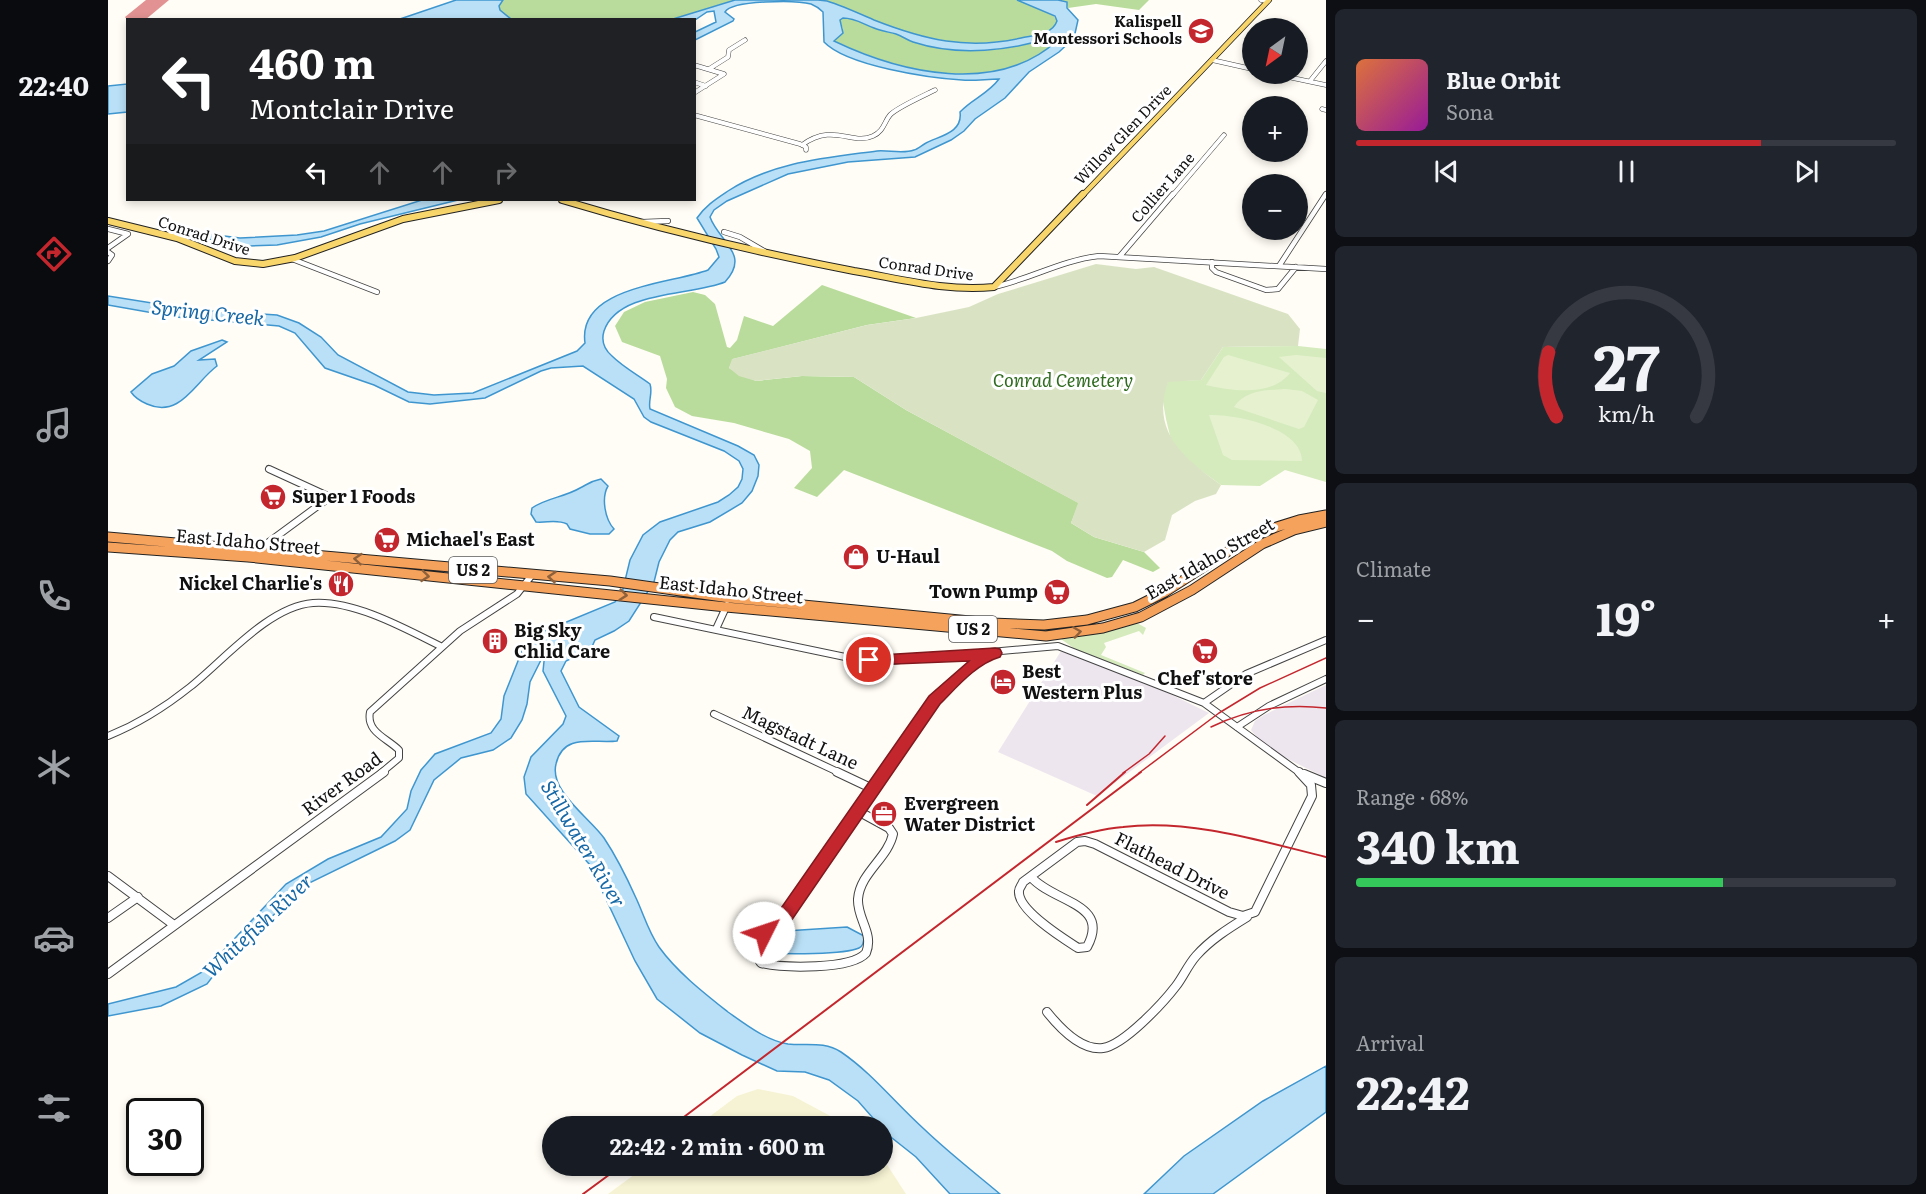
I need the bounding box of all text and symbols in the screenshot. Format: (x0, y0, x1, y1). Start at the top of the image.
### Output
place label: Kalispell Montessori Schools (1033, 9, 1183, 49)
school or university icon: Kalispell Montessori Schools (1186, 16, 1216, 46)
north arrow (1242, 18, 1308, 84)
map controls (1242, 18, 1308, 240)
text: 460 m (249, 30, 375, 92)
icon: left (150, 42, 228, 120)
text: Blue Orbit (1446, 63, 1561, 96)
text: 22:40 (19, 64, 89, 104)
street label: Willow Glen Drive (1068, 78, 1176, 189)
text: Montclair Drive (249, 87, 454, 127)
button: + (1242, 96, 1308, 162)
text: Sona (1446, 96, 1494, 126)
street label: Collier Lane (1125, 147, 1199, 227)
icon: previous (1430, 155, 1463, 188)
icon: pause (1610, 155, 1643, 188)
icon: next (1790, 155, 1823, 188)
icon: left (300, 156, 333, 189)
icon: ahead (363, 156, 396, 189)
icon: ahead (426, 156, 459, 189)
icon: right (489, 156, 522, 189)
button: − (1242, 174, 1308, 240)
street label: Conrad Drive (155, 209, 254, 260)
icon: directions (33, 233, 75, 275)
street label: Conrad Drive (877, 249, 975, 286)
water label: Spring Creek (150, 290, 266, 332)
text: 27 (1593, 318, 1659, 410)
park label: Conrad Cemetery (993, 366, 1133, 393)
text: km/h (1597, 397, 1655, 429)
icon: music (33, 404, 75, 446)
supermarket icon: Super 1 Foods (258, 482, 288, 512)
place label: Super 1 Foods (292, 482, 415, 509)
street label: East Idaho Street (1140, 509, 1279, 606)
street label: East Idaho Street (175, 521, 322, 560)
supermarket icon: Michael's East (372, 525, 402, 555)
place label: Michael's East (406, 525, 535, 552)
shop icon: U-Haul (841, 542, 871, 572)
place label: U-Haul (876, 542, 941, 569)
one-way arrow (353, 553, 362, 566)
text: Climate (1356, 553, 1431, 583)
road number: US 2 (449, 557, 497, 583)
street label: East Idaho Street (658, 567, 805, 610)
place label: Nickel Charlie's (179, 569, 322, 596)
restaurant icon: Nickel Charlie's (326, 569, 356, 599)
one-way arrow (421, 569, 430, 581)
one-way arrow (548, 570, 557, 583)
icon: phone (33, 575, 75, 617)
place label: Town Pump (929, 577, 1038, 604)
supermarket icon: Town Pump (1042, 577, 1072, 607)
text: 19° (1596, 583, 1656, 650)
one-way arrow (618, 588, 627, 601)
text: − (1356, 592, 1375, 641)
text: + (1877, 592, 1896, 641)
place label: Big Sky Chlid Care (514, 616, 610, 664)
road number: US 2 (949, 616, 997, 642)
building icon: Big Sky Chlid Care (480, 626, 510, 656)
one-way arrow (1073, 626, 1082, 638)
pin (843, 634, 894, 685)
supermarket icon: Chef'store (1190, 636, 1220, 666)
icon: arrive (852, 643, 885, 676)
place label: Best Western Plus (1022, 657, 1142, 705)
place label: Chef'store (1157, 664, 1253, 691)
hotel icon: Best Western Plus (988, 667, 1018, 697)
street label: Magstadt Lane (738, 698, 863, 775)
street label: River Road (295, 744, 387, 821)
icon: climate (33, 746, 75, 788)
water label: Stillwater River (535, 774, 635, 912)
text: Range · 68% (1356, 781, 1469, 811)
place label: Evergreen Water District (904, 789, 1035, 837)
office icon: Evergreen Water District (869, 799, 899, 829)
text: 340 km (1356, 811, 1520, 878)
street label: Flathead Drive (1110, 824, 1235, 905)
water label: Whitefish River (195, 865, 318, 984)
position arrow (732, 901, 796, 965)
icon: car (33, 917, 75, 959)
text: Arrival (1356, 1027, 1424, 1057)
text: 22:42 (1356, 1057, 1470, 1124)
icon: filters (33, 1087, 75, 1129)
speed limit sign: 30 (126, 1098, 204, 1176)
text: 22:42 · 2 min · 600 m (610, 1129, 825, 1162)

